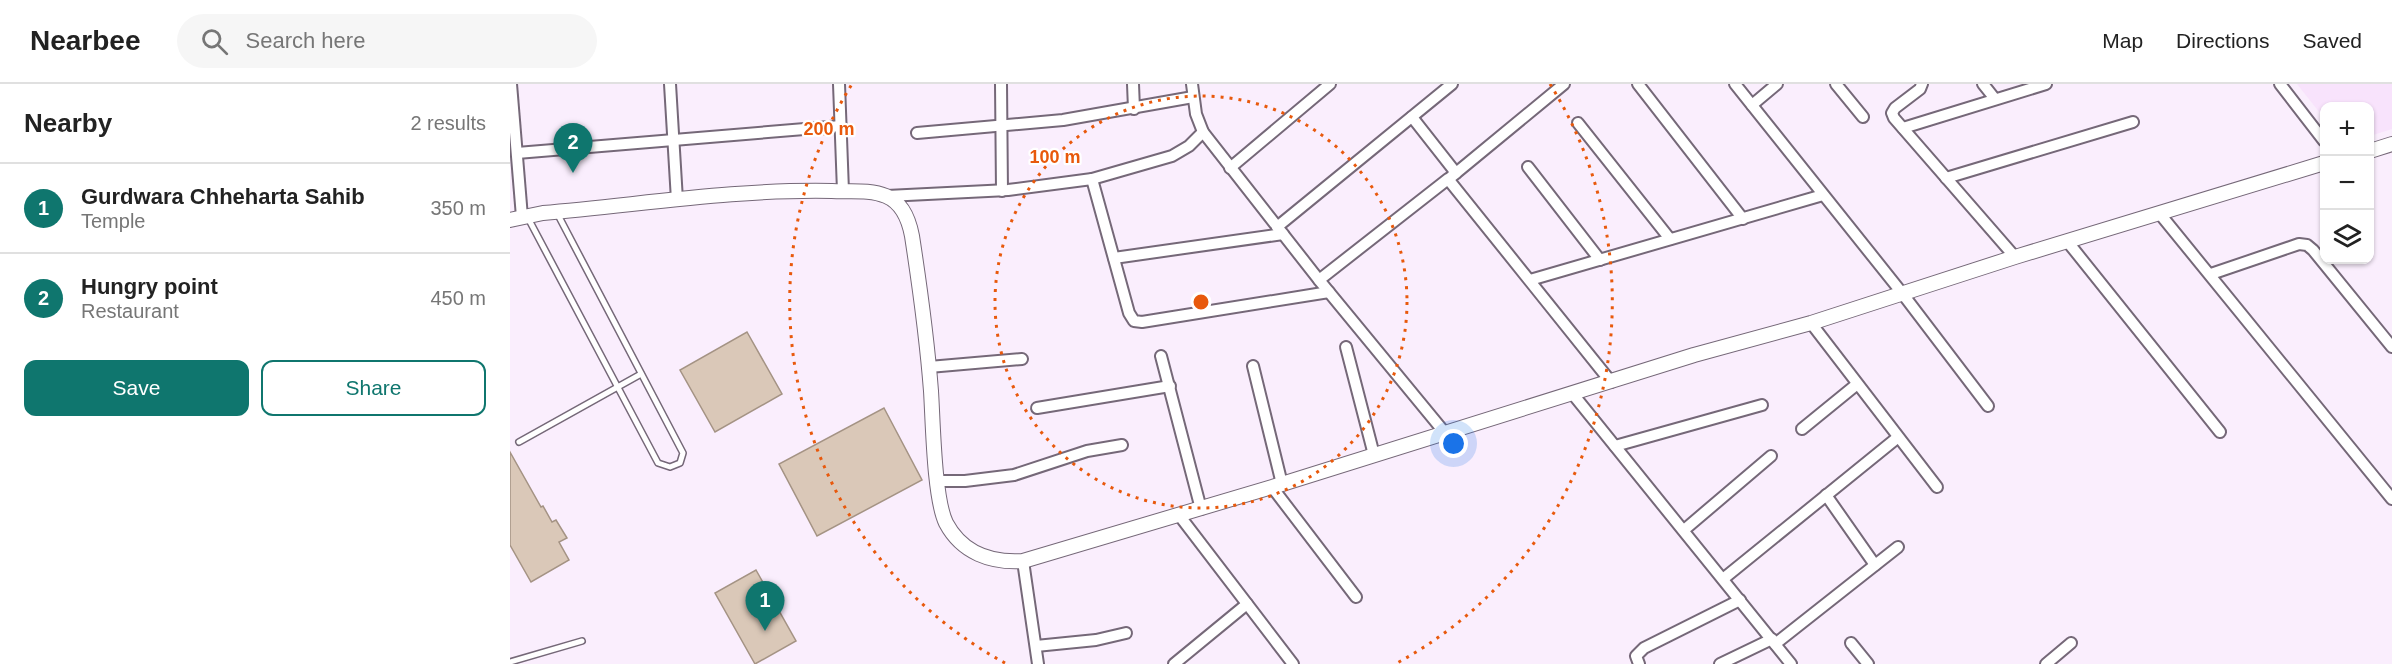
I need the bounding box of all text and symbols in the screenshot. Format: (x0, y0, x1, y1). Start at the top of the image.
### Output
search box (177, 14, 597, 68)
text: Nearbee (30, 25, 141, 56)
icon: search (198, 25, 231, 58)
text: Search here (246, 28, 365, 53)
text: Map (2102, 29, 2143, 52)
text: Directions (2176, 29, 2269, 52)
text: Saved (2302, 29, 2362, 52)
map controls (2320, 102, 2374, 264)
button: + (2320, 102, 2374, 156)
text: Nearby (24, 108, 112, 138)
text: 2 results (410, 112, 486, 134)
text: 200 m (803, 119, 855, 139)
pin: 2 (554, 124, 592, 173)
text: 100 m (1029, 147, 1081, 167)
button: − (2320, 156, 2374, 210)
text: Gurdwara Chheharta Sahib (81, 184, 365, 209)
text: 1 (38, 197, 49, 219)
text: 350 m (430, 197, 486, 219)
text: Temple (81, 210, 145, 232)
button: layers (2320, 210, 2374, 264)
text: Hungry point (81, 274, 218, 299)
text: 2 (38, 287, 49, 309)
text: 450 m (430, 287, 486, 309)
centre of rings (1191, 292, 1211, 312)
text: Restaurant (81, 300, 179, 322)
button: Save (24, 360, 249, 416)
button: Share (261, 360, 486, 416)
your location (1439, 429, 1468, 458)
pin: 1 (746, 582, 784, 631)

